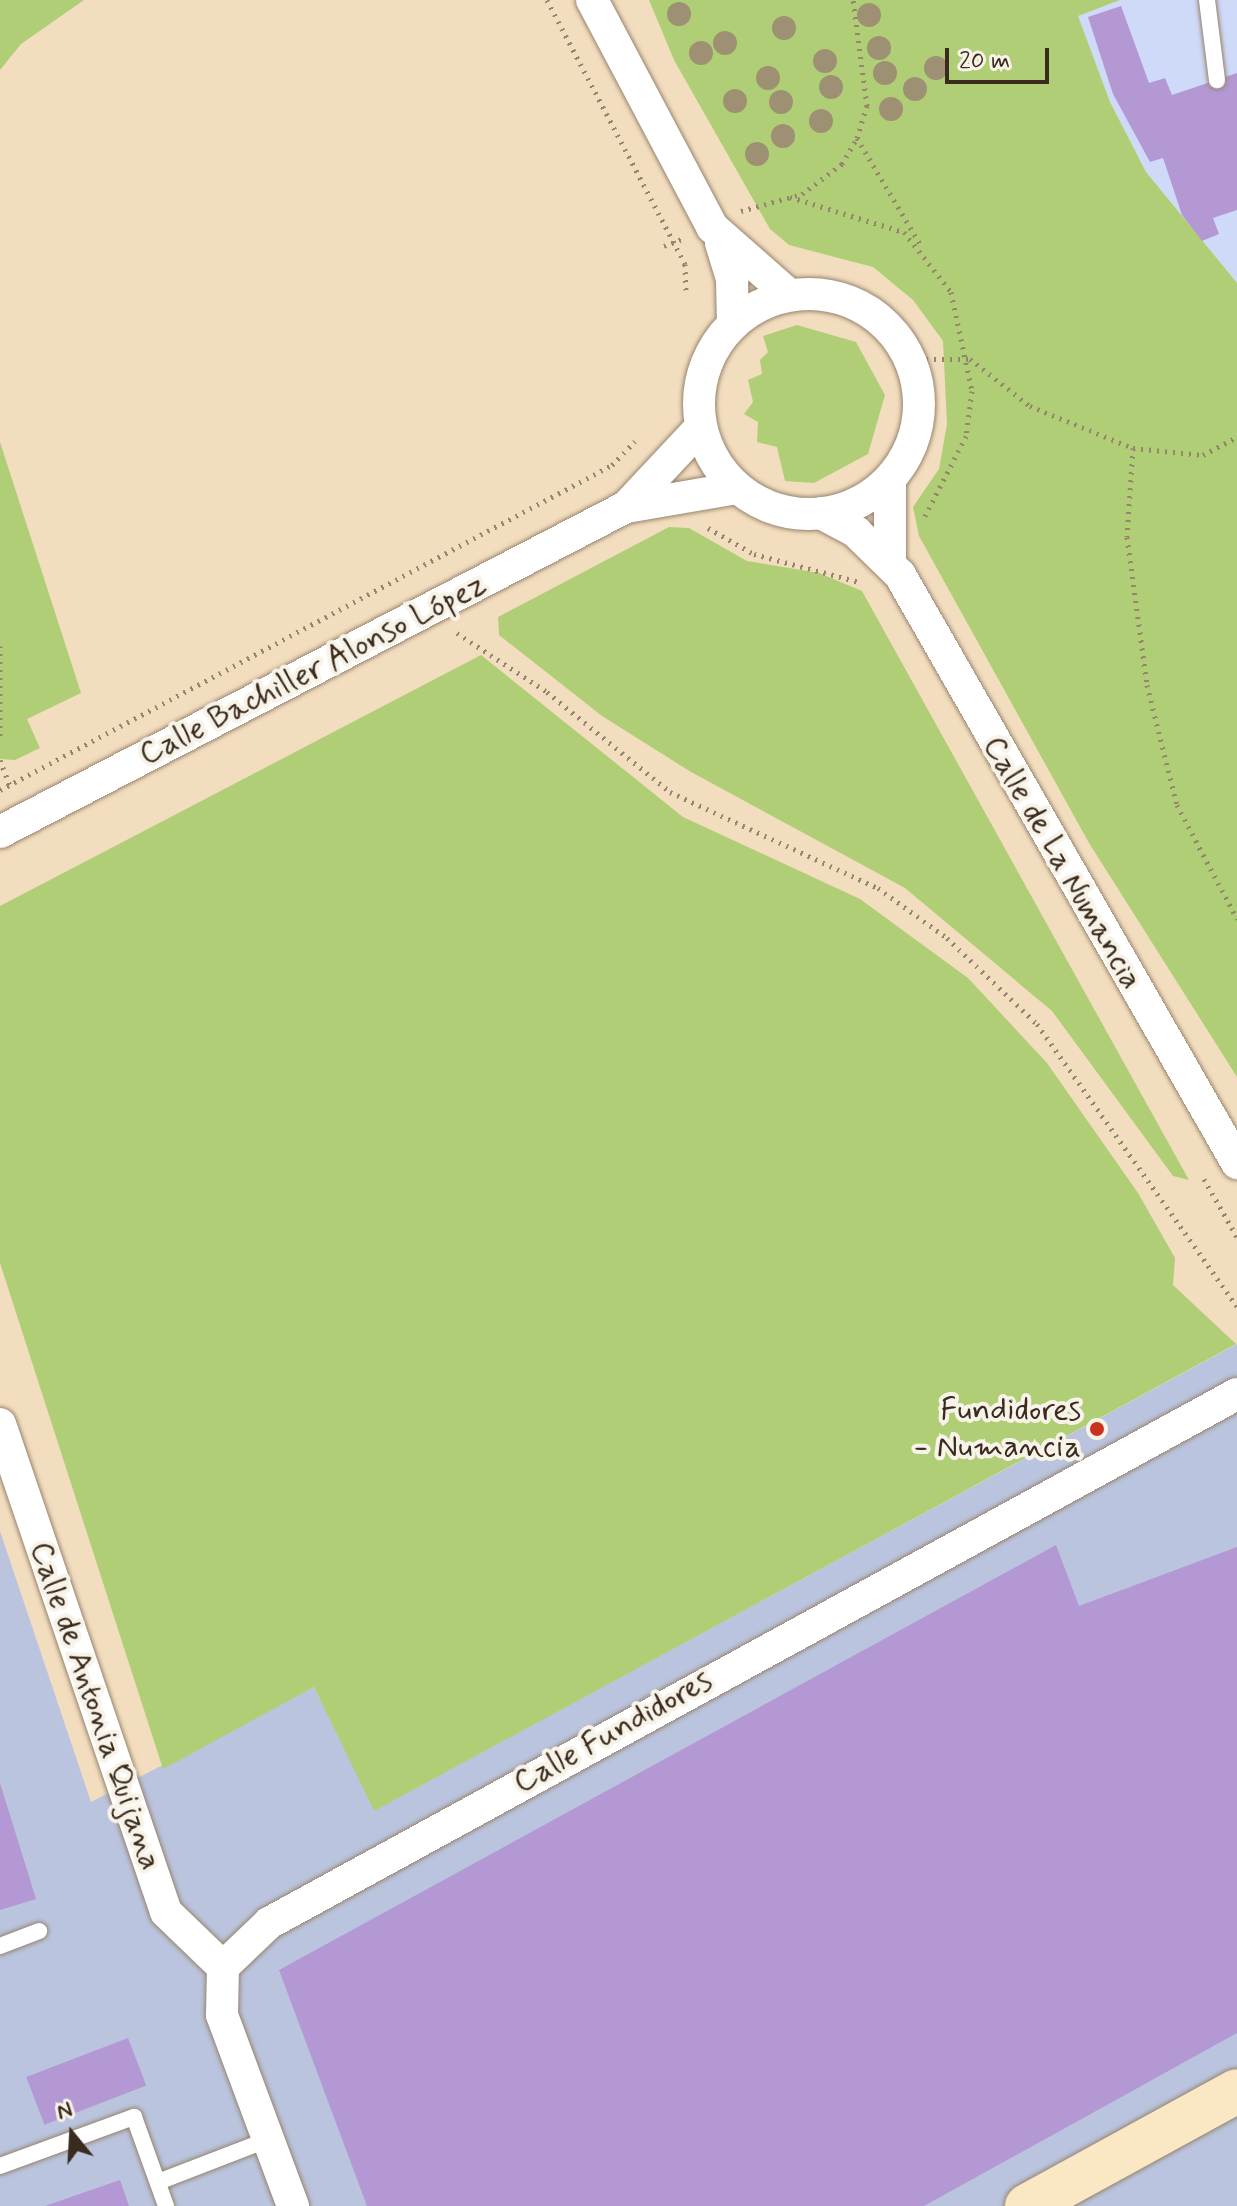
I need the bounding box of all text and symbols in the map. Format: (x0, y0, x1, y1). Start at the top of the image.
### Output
scale bar (949, 32, 1053, 82)
text: 20 m (959, 46, 1010, 77)
street label: Calle Bachiller Alonso López (135, 566, 491, 774)
street label: Calle de La Numancia (969, 721, 1155, 1005)
place label: Fundidores - Numancia (914, 1392, 1081, 1467)
marker: Fundidores - Numancia (1088, 1420, 1106, 1438)
street label: Calle de Antonia Quijana (19, 1532, 171, 1880)
street label: Calle Fundidores (508, 1662, 718, 1802)
north arrow (32, 2094, 112, 2174)
text: N (53, 2096, 76, 2127)

